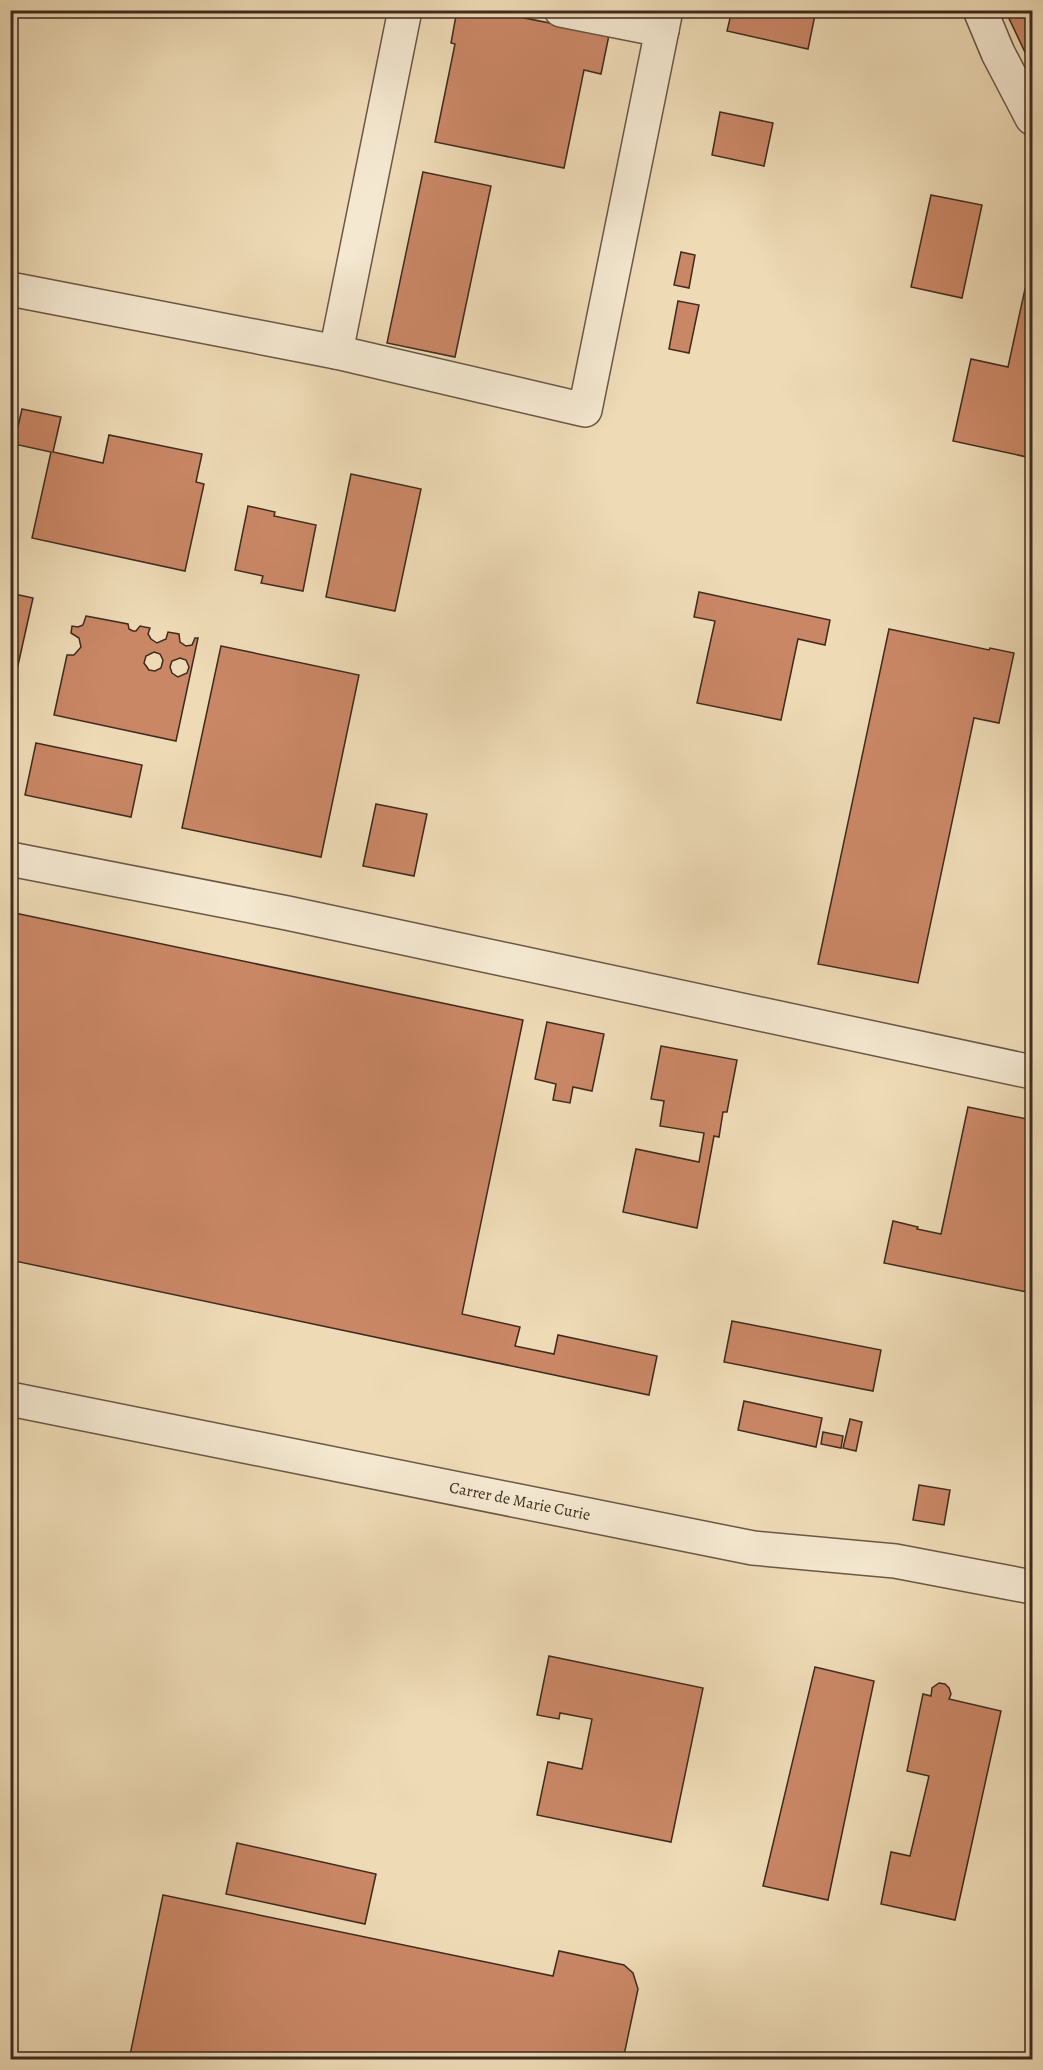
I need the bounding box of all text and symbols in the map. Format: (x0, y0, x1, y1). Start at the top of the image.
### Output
street label: Carrer de Marie Curie (447, 1476, 592, 1526)

